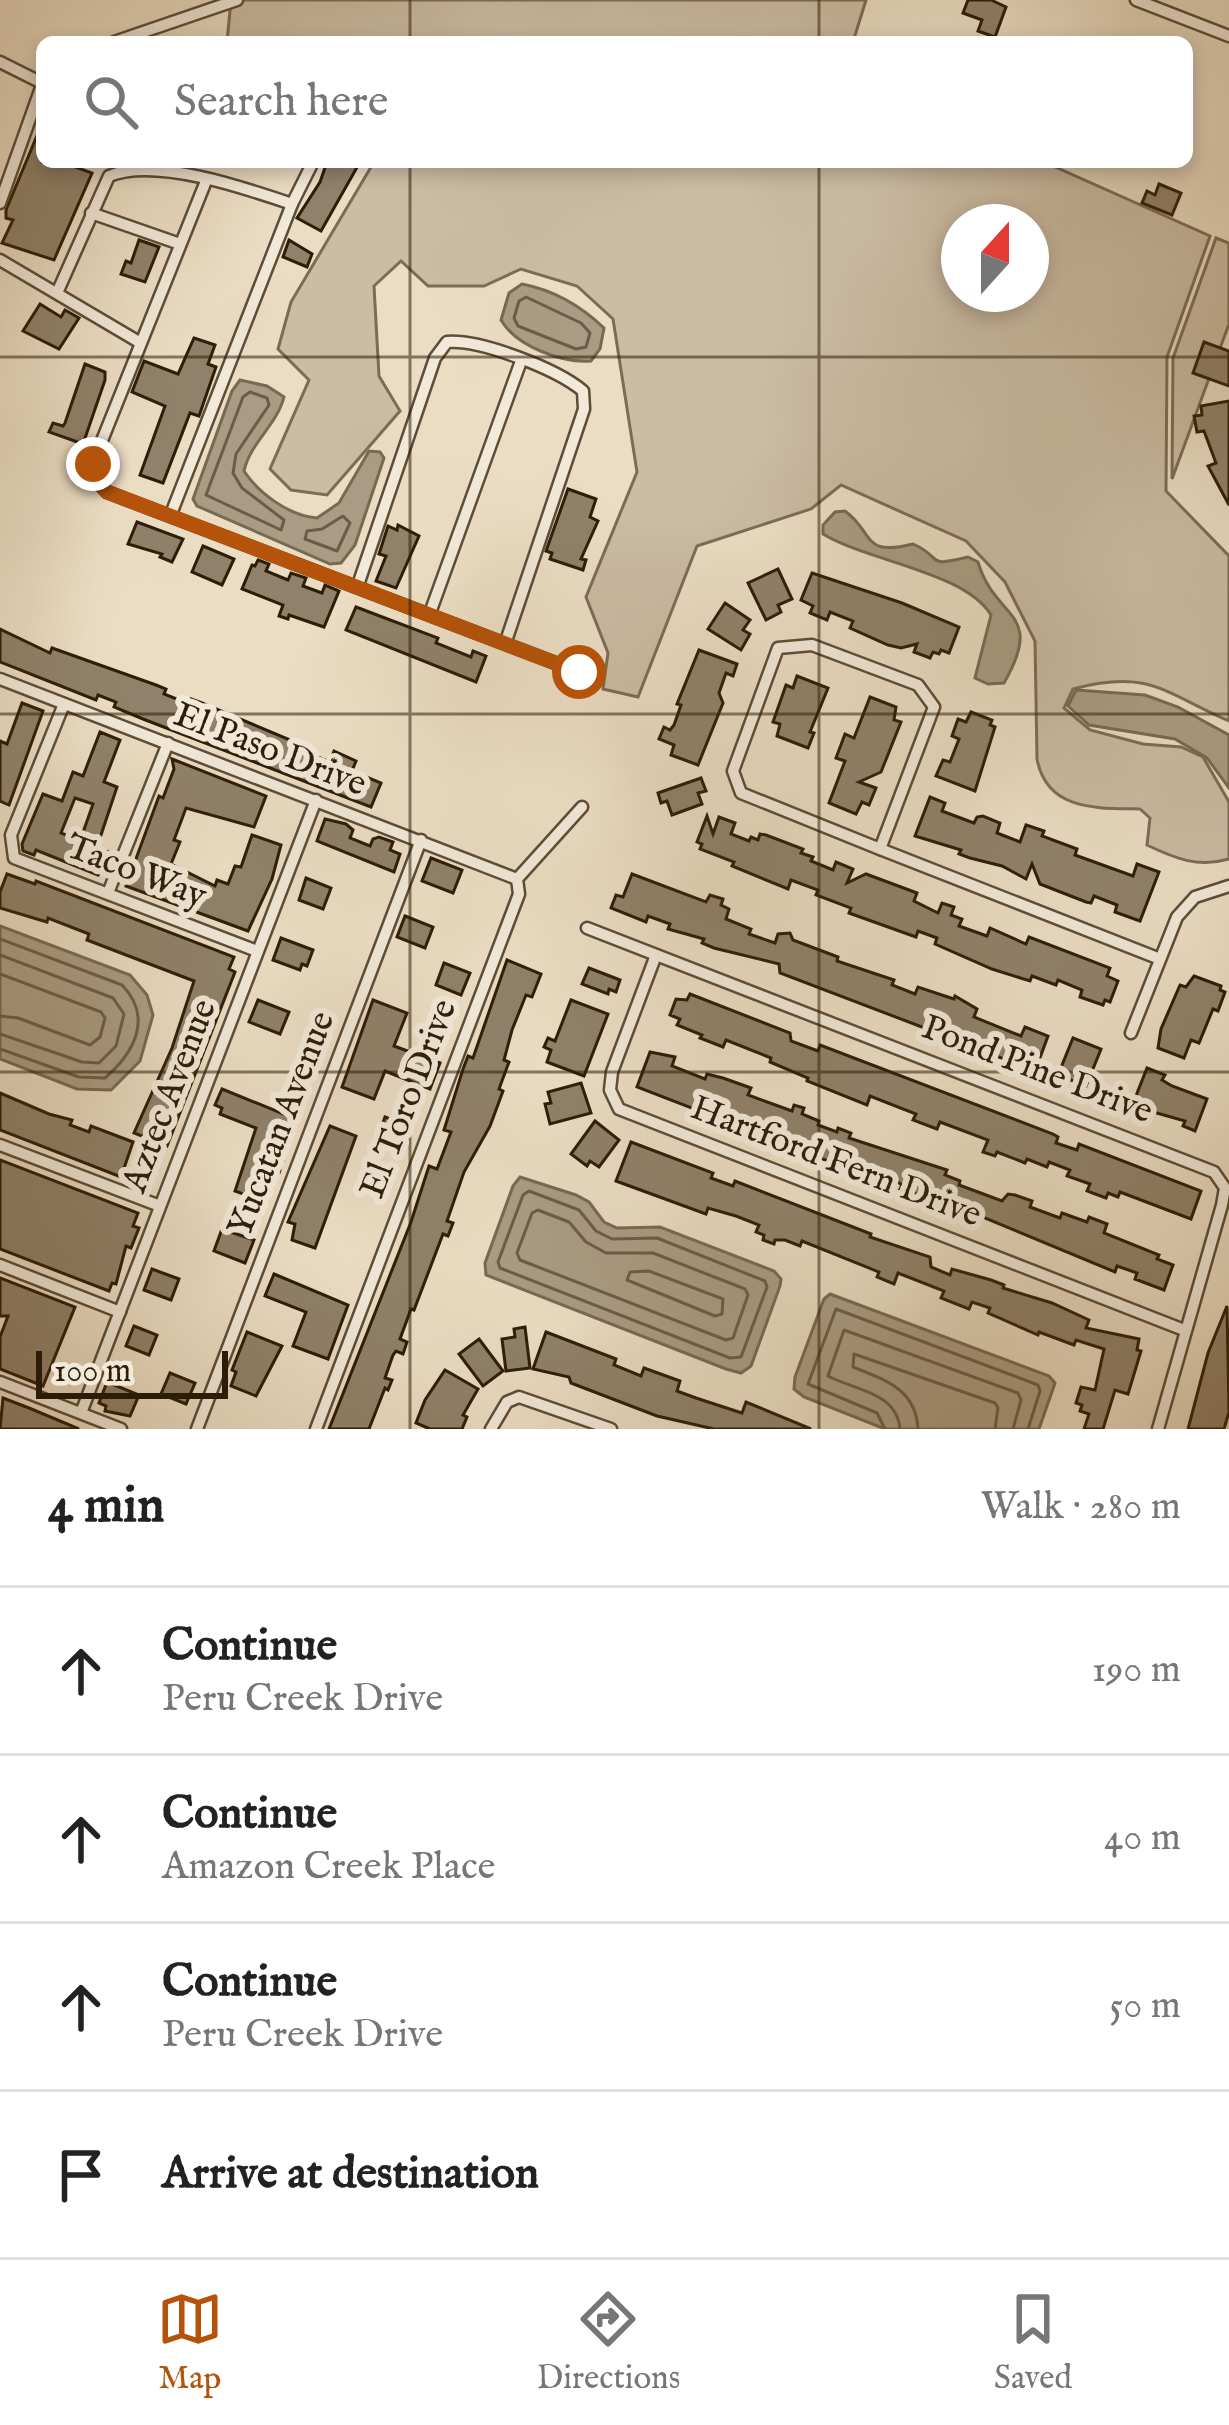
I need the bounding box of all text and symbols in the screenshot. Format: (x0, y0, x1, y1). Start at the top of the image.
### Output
search box (36, 36, 1193, 168)
icon: search (78, 69, 144, 135)
text: Search here (174, 74, 388, 131)
north arrow (941, 204, 1049, 312)
route end (66, 437, 120, 491)
route start (552, 645, 606, 699)
street label: El Paso Drive (167, 692, 373, 808)
street label: Taco Way (59, 824, 213, 920)
street label: Aztec Avenue (112, 993, 228, 1200)
street label: El Toro Drive (350, 993, 468, 1205)
street label: Yucatan Avenue (218, 1005, 346, 1243)
street label: Pond Pine Drive (915, 1005, 1159, 1135)
street label: Hartford Fern Drive (684, 1085, 988, 1239)
scale bar (36, 1345, 228, 1398)
text: 100 m (54, 1351, 131, 1393)
text: 4 min (48, 1475, 164, 1540)
text: Walk · 280 m (981, 1483, 1181, 1532)
text: Continue (162, 1618, 337, 1675)
icon: ahead (48, 1638, 114, 1704)
text: 190 m (1092, 1646, 1181, 1695)
text: Peru Creek Drive (162, 1675, 443, 1724)
text: Continue (162, 1786, 337, 1843)
icon: ahead (48, 1806, 114, 1872)
text: 40 m (1104, 1814, 1181, 1863)
text: Amazon Creek Place (162, 1843, 496, 1892)
text: Continue (162, 1954, 337, 2011)
icon: ahead (48, 1974, 114, 2040)
text: 50 m (1109, 1982, 1181, 2031)
text: Peru Creek Drive (162, 2011, 443, 2060)
icon: arrive (48, 2142, 114, 2208)
text: Arrive at destination (162, 2146, 539, 2203)
tab: Map (157, 2286, 223, 2400)
tab: Directions (537, 2286, 680, 2400)
tab: Saved (994, 2286, 1072, 2400)

